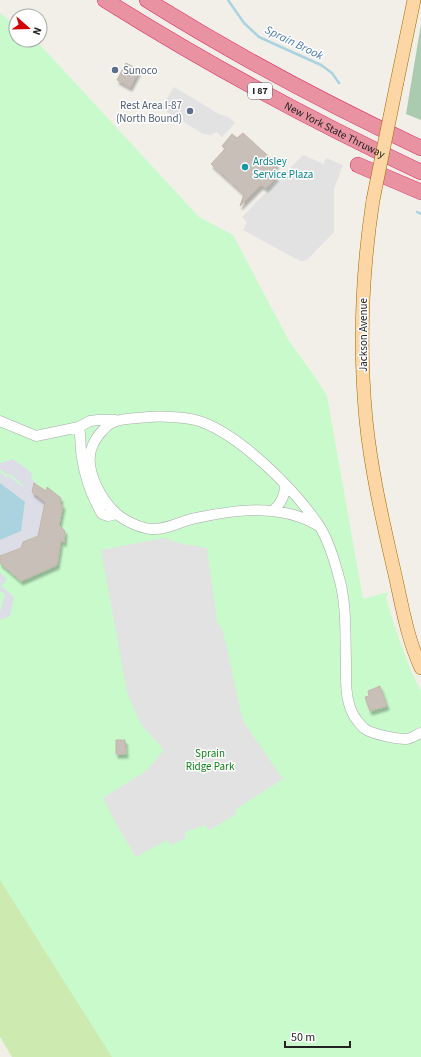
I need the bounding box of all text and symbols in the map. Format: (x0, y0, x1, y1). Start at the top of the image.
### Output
north arrow (8, 8, 48, 48)
water label: Sprain Brook (262, 21, 326, 65)
text: N (29, 25, 45, 37)
place label: Sunoco (123, 63, 158, 78)
marker: Sunoco (110, 65, 120, 75)
road number: I 87 (248, 83, 272, 99)
place label: Rest Area I-87 (North Bound) (116, 98, 182, 126)
street label: New York State Thruway (282, 98, 388, 161)
marker: Rest Area I-87 (North Bound) (185, 106, 195, 116)
place label: Ardsley Service Plaza (253, 154, 313, 182)
marker: Ardsley Service Plaza (240, 162, 250, 172)
street label: Jackson Avenue (356, 297, 371, 372)
park label: Sprain Ridge Park (186, 746, 235, 774)
scale bar (285, 1023, 350, 1049)
text: 50 m (291, 1029, 315, 1046)

